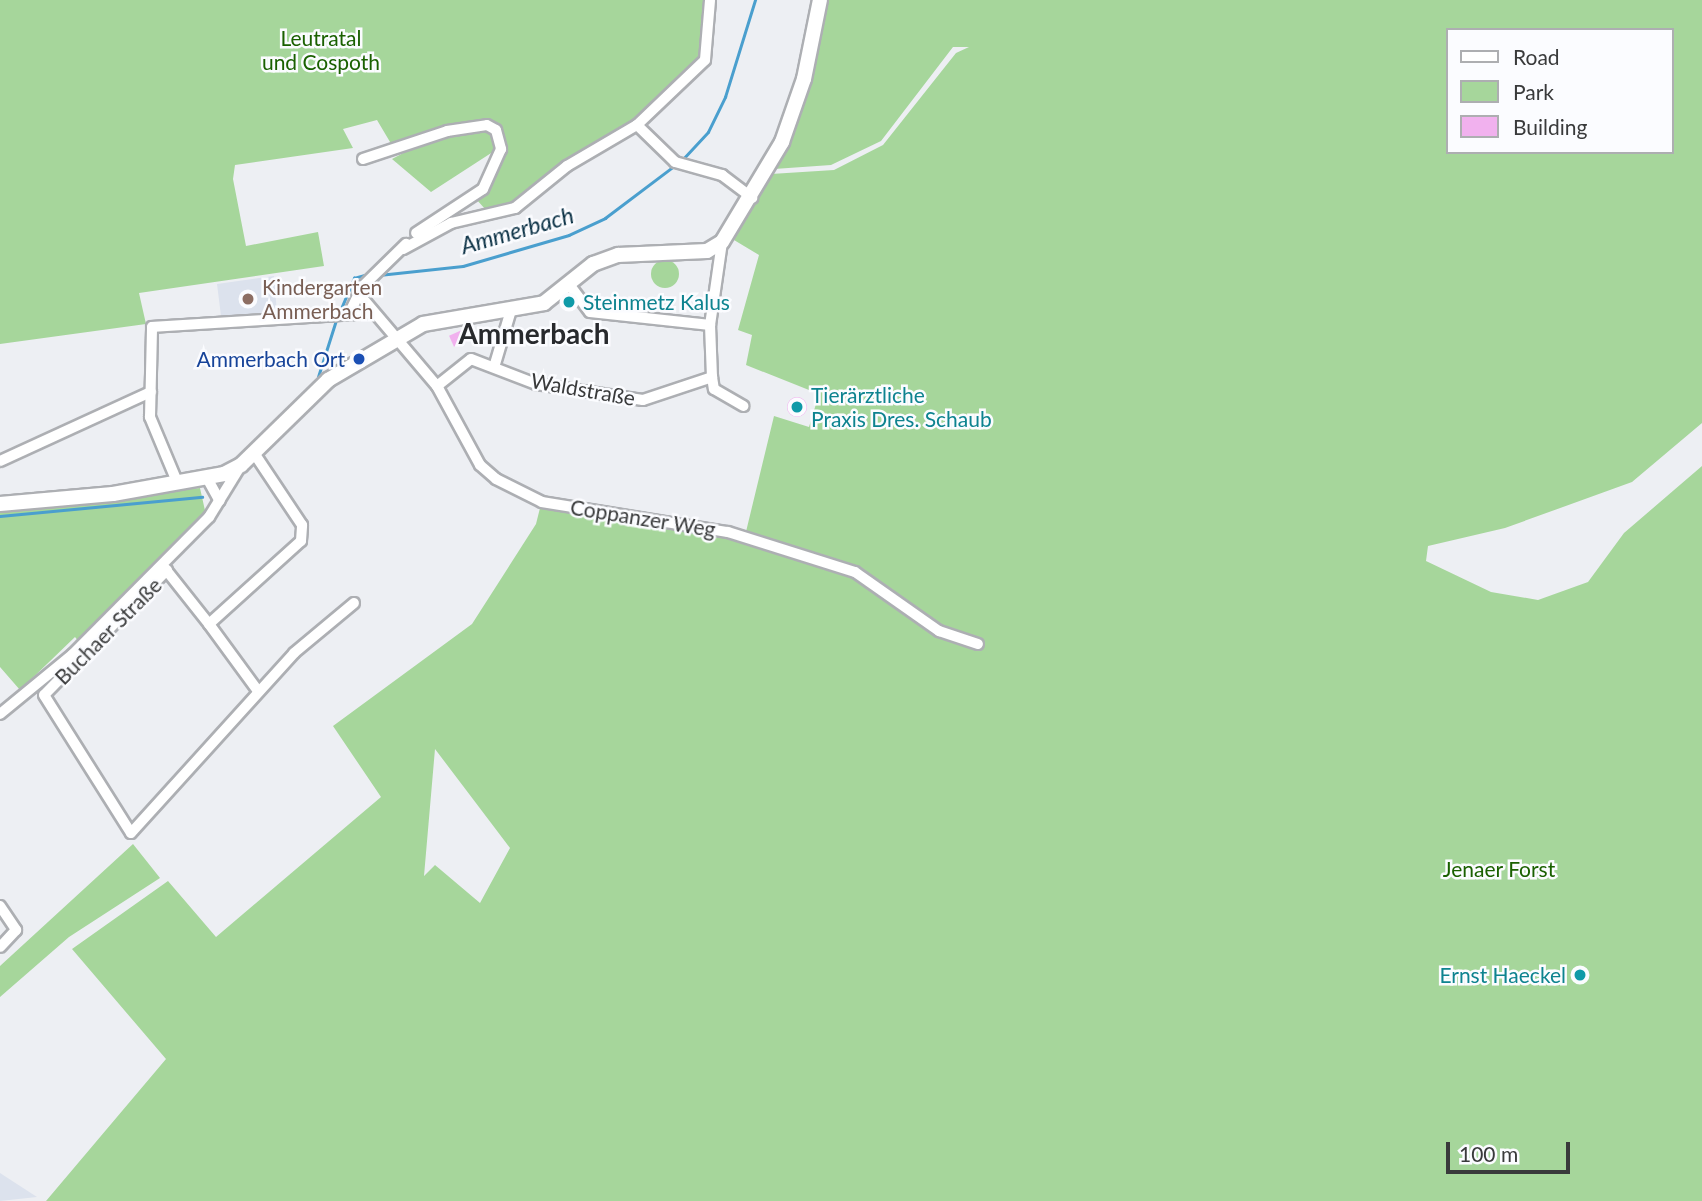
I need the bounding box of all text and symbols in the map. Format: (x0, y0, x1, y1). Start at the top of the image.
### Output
park label: Leutratal und Cospoth (262, 25, 380, 75)
legend (1446, 28, 1674, 154)
text: Road (1513, 44, 1560, 69)
text: Park (1513, 79, 1554, 104)
text: Building (1513, 114, 1588, 139)
water label: Ammerbach (457, 201, 577, 259)
place label: Kindergarten Ammerbach (262, 274, 382, 324)
place label: Steinmetz Kalus (583, 289, 730, 315)
marker: Kindergarten Ammerbach (240, 291, 256, 307)
marker: Steinmetz Kalus (561, 294, 577, 310)
district label: Ammerbach (458, 316, 610, 350)
place label: Ammerbach Ort (196, 346, 345, 372)
marker: Ammerbach Ort (351, 351, 367, 367)
street label: Waldstraße (529, 367, 637, 411)
place label: Tierärztliche Praxis Dres. Schaub (811, 382, 992, 432)
marker: Tierärztliche Praxis Dres. Schaub (789, 399, 805, 415)
street label: Coppanzer Weg (568, 494, 718, 542)
street label: Buchaer Straße (49, 572, 167, 690)
park label: Jenaer Forst (1443, 856, 1555, 882)
place label: Ernst Haeckel (1439, 962, 1566, 988)
marker: Ernst Haeckel (1572, 967, 1588, 983)
scale bar (1450, 1128, 1574, 1172)
text: 100 m (1459, 1141, 1518, 1166)

